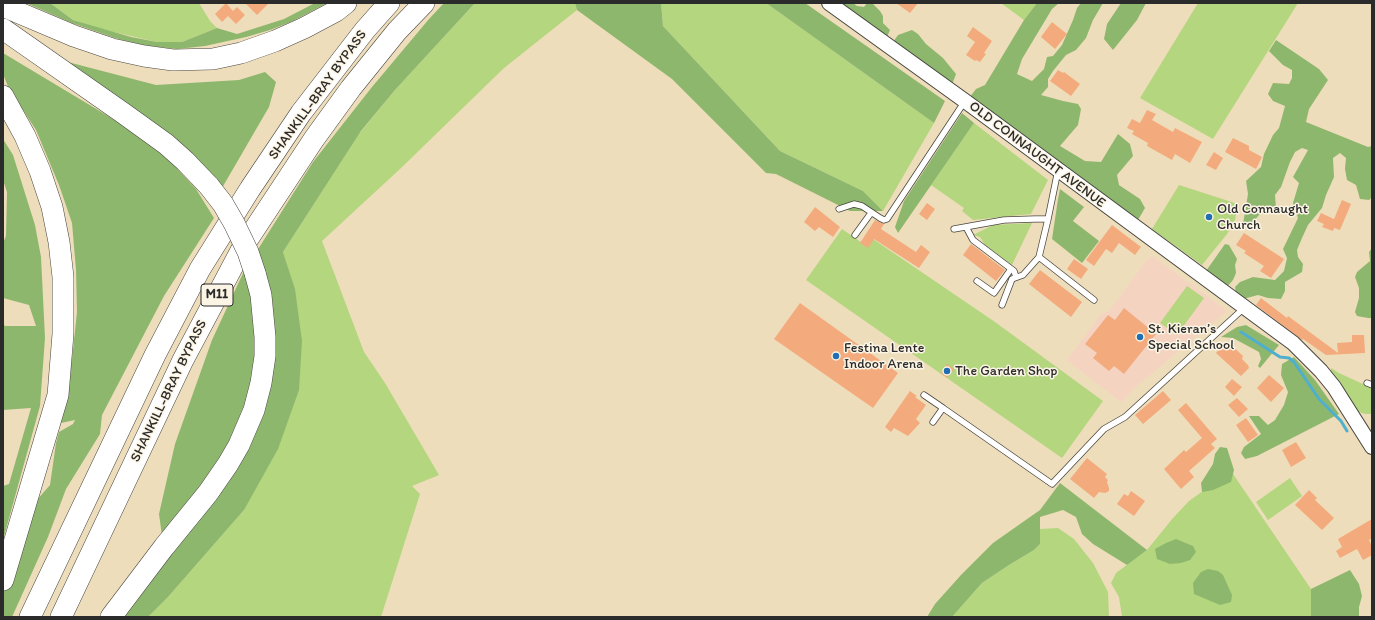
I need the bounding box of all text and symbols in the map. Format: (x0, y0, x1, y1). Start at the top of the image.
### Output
street label: SHANKILL-BRAY BYPASS (265, 27, 371, 163)
street label: OLD CONNAUGHT AVENUE (965, 98, 1109, 212)
place label: Old Connaught Church (1217, 201, 1308, 234)
marker: Old Connaught Church (1204, 212, 1214, 222)
road number: M11 (201, 284, 233, 306)
street label: SHANKILL-BRAY BYPASS (127, 317, 211, 465)
place label: St. Kieran’s Special School (1148, 321, 1234, 354)
marker: St. Kieran’s Special School (1135, 332, 1145, 342)
place label: Festina Lente Indoor Arena (844, 340, 924, 372)
marker: Festina Lente Indoor Arena (831, 351, 841, 361)
place label: The Garden Shop (955, 363, 1057, 379)
marker: The Garden Shop (942, 366, 952, 376)

